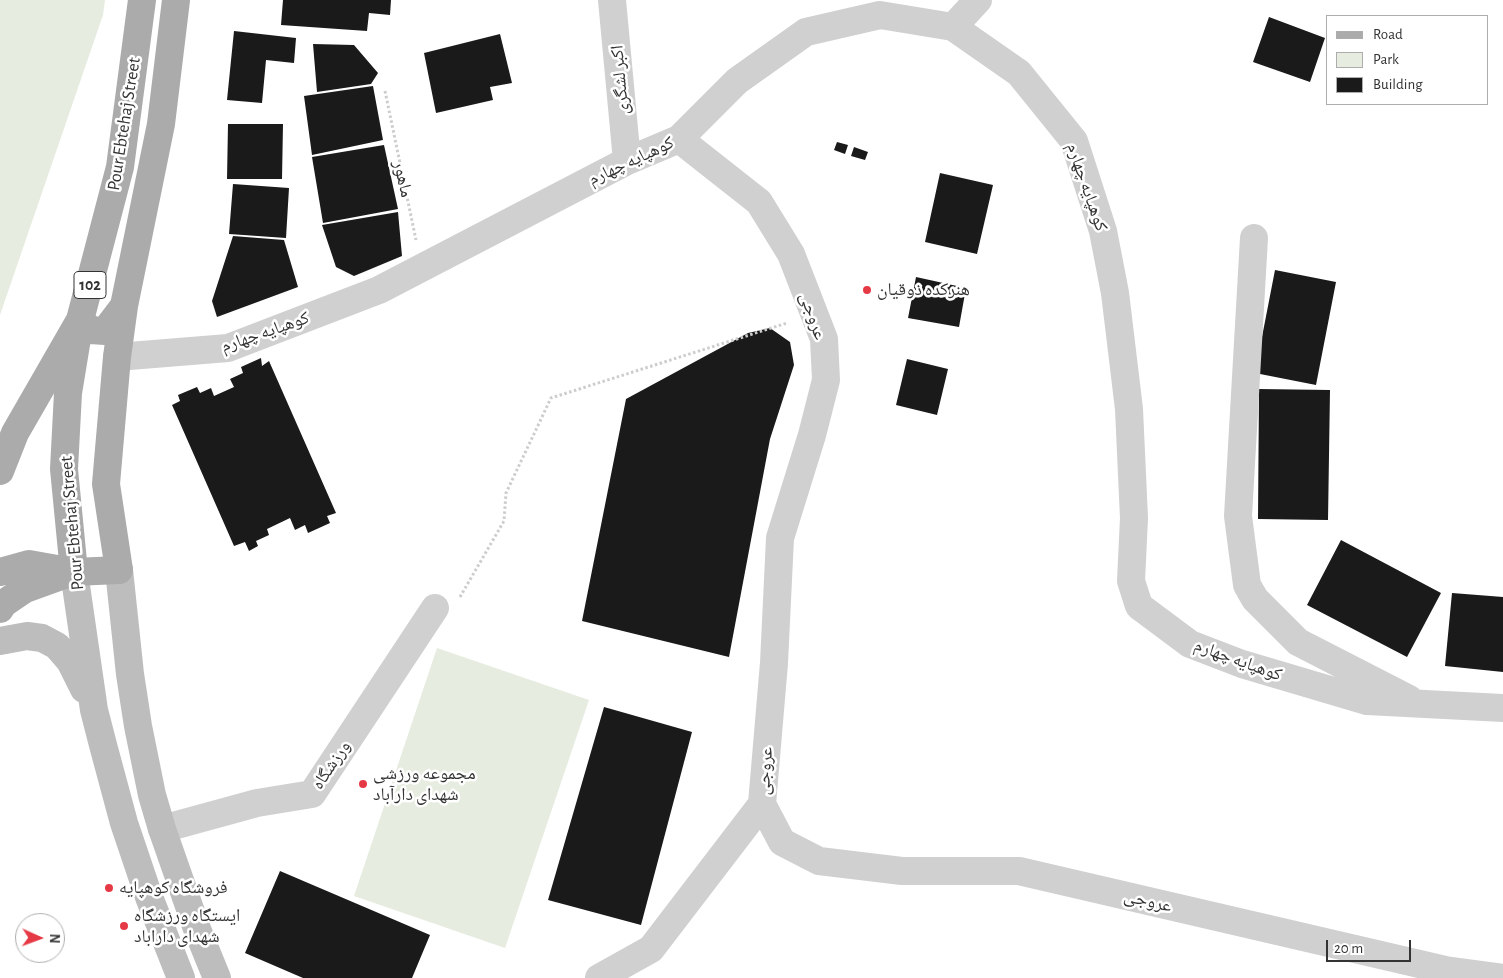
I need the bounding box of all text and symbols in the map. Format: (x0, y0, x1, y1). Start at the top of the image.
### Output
legend (1326, 15, 1488, 105)
text: Road (1373, 27, 1403, 42)
street label: اکبر لشگری (606, 44, 634, 116)
text: Park (1373, 52, 1399, 67)
street label: Pour Ebtehaj Street (103, 56, 145, 192)
text: Building (1373, 77, 1423, 92)
street label: کوهپایه چهارم (585, 132, 677, 190)
street label: کوهپایه چهارم (1062, 140, 1112, 234)
street label: ماهور (389, 159, 417, 199)
road number: 102 (74, 272, 106, 298)
place label: هنرکده ذوقیان (877, 279, 970, 301)
marker: هنرکده ذوقیان (861, 284, 873, 296)
street label: عروجی (795, 290, 831, 342)
street label: کوهپایه چهارم (218, 307, 312, 357)
street label: Pour Ebtehaj Street (55, 455, 89, 591)
street label: کوهپایه چهارم (1191, 634, 1285, 686)
street label: ورزشگاه (307, 736, 355, 794)
street label: عروجی (753, 746, 777, 796)
place label: مجموعه ورزشی شهدای دارآباد (373, 763, 476, 806)
marker: مجموعه ورزشی شهدای دارآباد (357, 778, 369, 790)
place label: فروشگاه کوهپایه (119, 877, 228, 899)
marker: فروشگاه کوهپایه (103, 882, 115, 894)
street label: عروجی (1122, 885, 1174, 917)
place label: ایستگاه ورزشگاه شهدای داراباد (134, 905, 240, 948)
north arrow (15, 913, 65, 963)
marker: ایستگاه ورزشگاه شهدای داراباد (118, 920, 130, 932)
scale bar (1328, 930, 1413, 962)
text: N (47, 933, 61, 944)
text: 20 m (1334, 941, 1363, 956)

